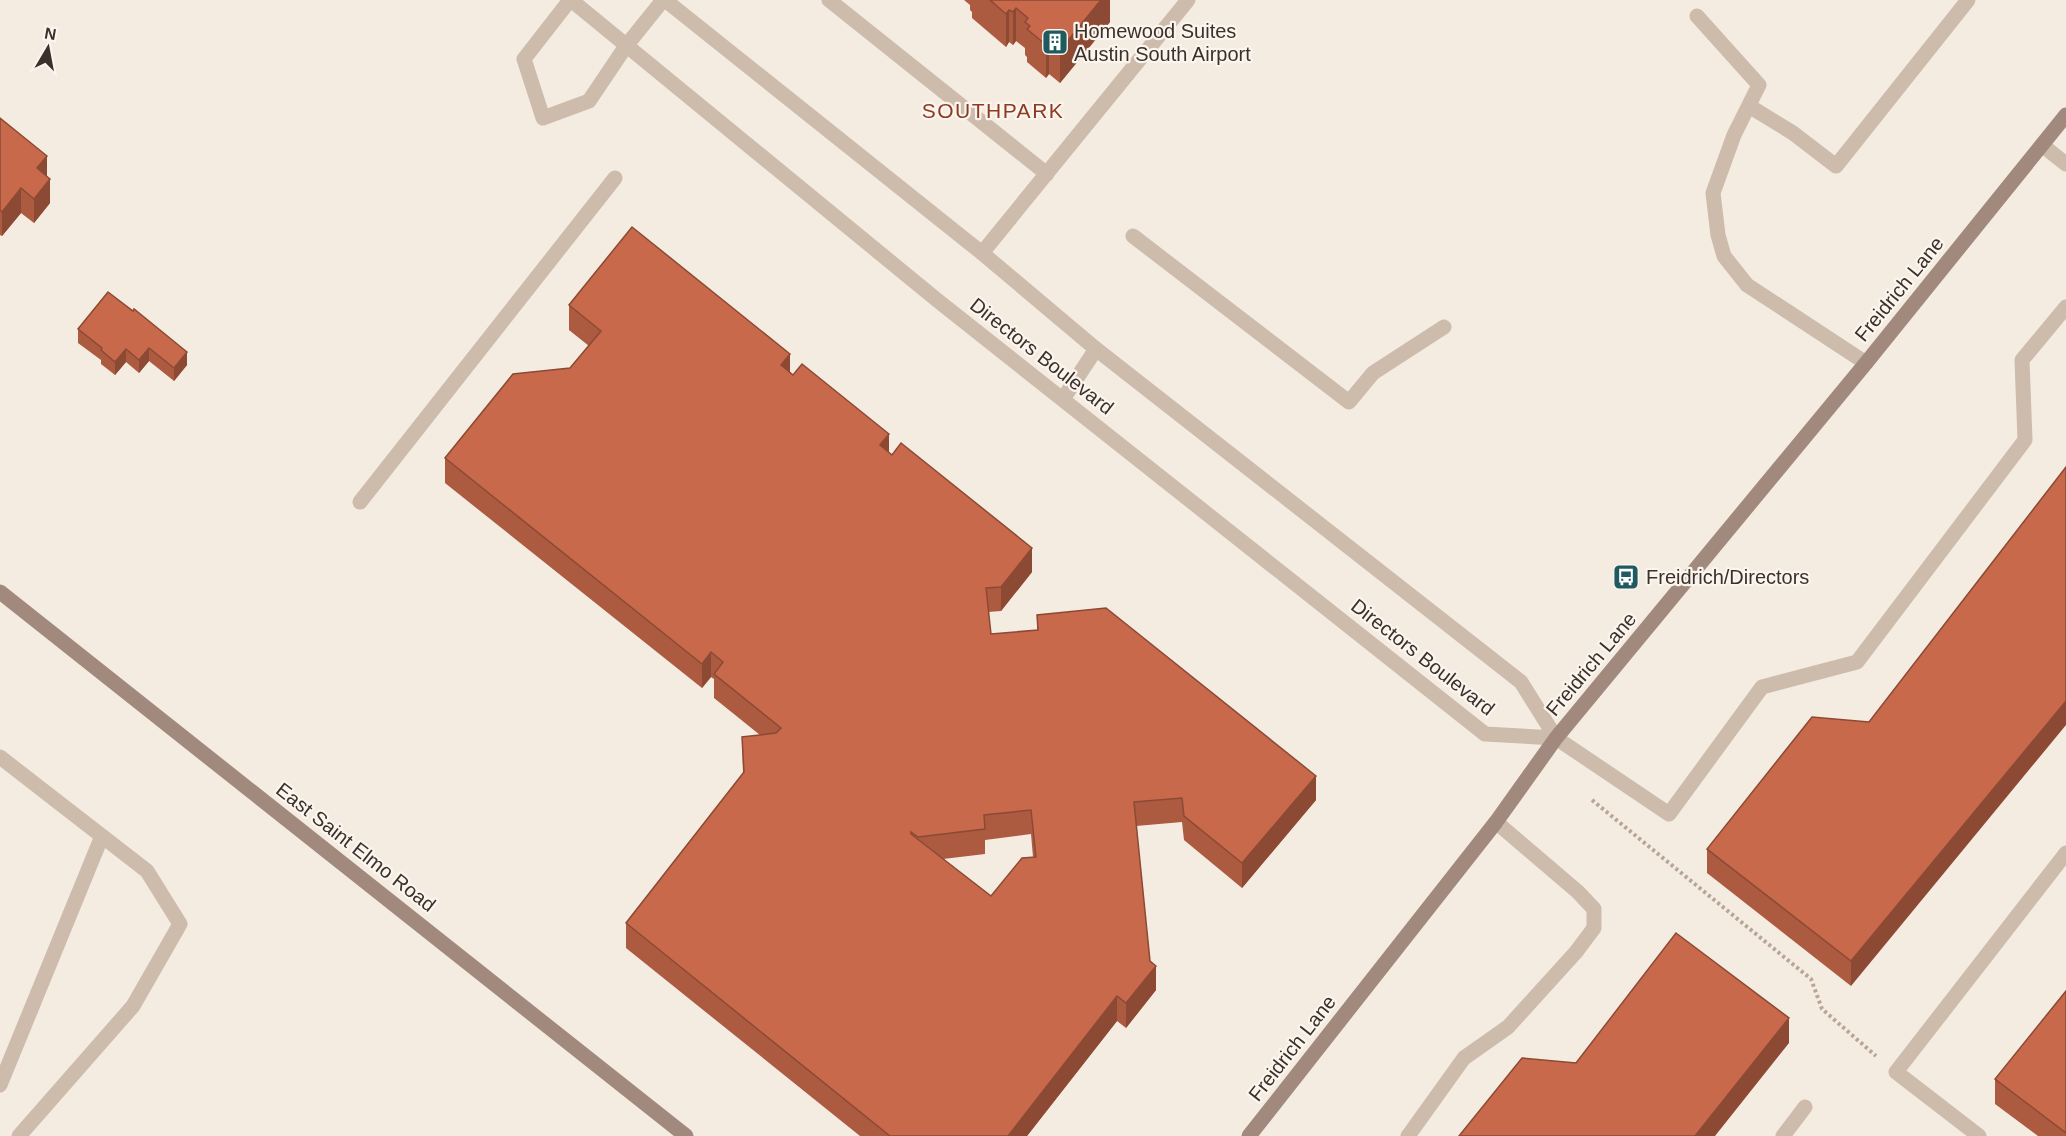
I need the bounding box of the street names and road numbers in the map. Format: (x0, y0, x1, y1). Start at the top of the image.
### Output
street label: Freidrich Lane (1850, 232, 1948, 346)
street label: Directors Boulevard (966, 293, 1118, 419)
street label: Directors Boulevard (1347, 594, 1499, 720)
street label: Freidrich Lane (1541, 608, 1641, 720)
street label: East Saint Elmo Road (272, 778, 440, 916)
street label: Freidrich Lane (1244, 991, 1340, 1105)

